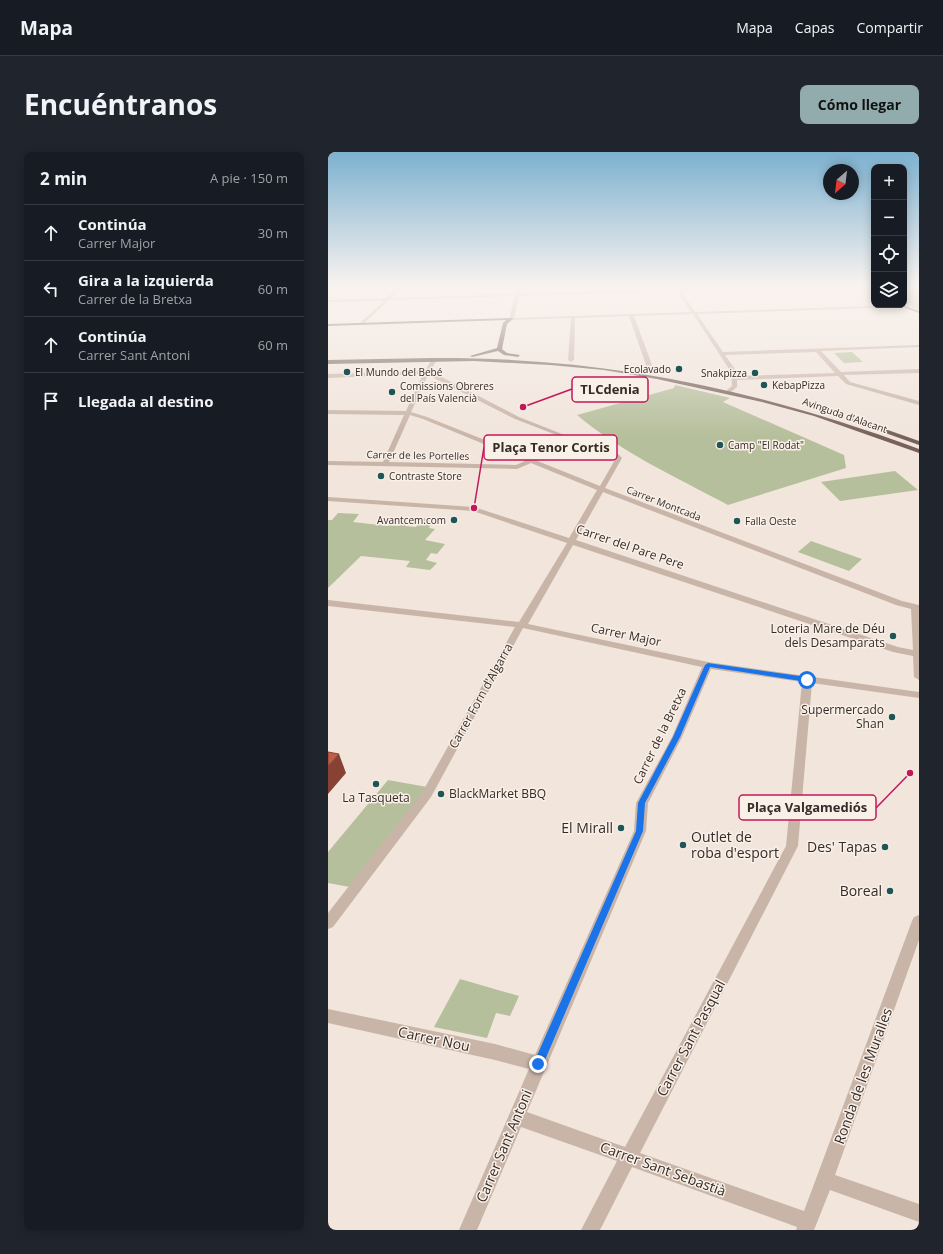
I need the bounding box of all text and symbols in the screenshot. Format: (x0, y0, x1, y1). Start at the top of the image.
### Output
text: Mapa (20, 15, 73, 41)
text: Mapa (736, 18, 773, 37)
text: Capas (795, 18, 834, 37)
text: Compartir (856, 18, 923, 37)
text: Encuéntranos (24, 85, 217, 123)
button: Cómo llegar (800, 85, 919, 124)
north arrow (823, 164, 859, 200)
map controls (871, 164, 907, 308)
button: + (871, 164, 907, 200)
text: 2 min (40, 167, 87, 190)
text: A pie · 150 m (210, 169, 288, 187)
button: − (871, 200, 907, 236)
text: Continúa (78, 214, 147, 234)
icon: ahead (40, 222, 62, 244)
text: 30 m (258, 224, 288, 242)
text: Carrer Major (78, 234, 155, 252)
button: locate (871, 236, 907, 272)
text: Gira a la izquierda (78, 270, 214, 290)
button: layers (871, 272, 907, 308)
icon: left (40, 278, 62, 300)
text: 60 m (258, 280, 288, 298)
text: Carrer de la Bretxa (78, 290, 192, 308)
text: Continúa (78, 326, 147, 346)
icon: ahead (40, 334, 62, 356)
text: 60 m (258, 336, 288, 354)
text: Carrer Sant Antoni (78, 346, 190, 364)
place label: Ecolavado (624, 362, 671, 376)
marker: Ecolavado (674, 364, 684, 374)
place label: El Mundo del Bebé (355, 365, 443, 379)
place label: Snakpizza (701, 366, 747, 380)
marker: El Mundo del Bebé (342, 367, 352, 377)
marker: Snakpizza (750, 368, 760, 378)
callout: TLCdenia (572, 377, 648, 402)
place label: KebapPizza (772, 378, 825, 392)
place label: Comissions Obreres del País Valencià (400, 379, 494, 405)
text: TLCdenia (580, 380, 640, 398)
marker: KebapPizza (759, 380, 769, 390)
marker: Comissions Obreres del País Valencià (387, 387, 397, 397)
icon: arrive (40, 390, 62, 412)
text: Llegada al destino (78, 391, 213, 411)
street label: Avinguda d'Alacant (801, 394, 890, 436)
callout: Plaça Tenor Cortis (484, 435, 617, 460)
text: Plaça Tenor Cortis (492, 438, 610, 456)
place label: Camp "El Rodat" (728, 438, 804, 452)
marker: Camp "El Rodat" (715, 440, 725, 450)
street label: Carrer de les Portelles (366, 447, 470, 463)
place label: Contraste Store (389, 469, 462, 483)
marker: Contraste Store (376, 471, 386, 481)
street label: Carrer Montcada (625, 482, 703, 524)
place label: Avantcem.com (377, 513, 446, 527)
place label: Falla Oeste (745, 514, 797, 528)
marker: Avantcem.com (449, 515, 459, 525)
marker: Falla Oeste (732, 516, 742, 526)
street label: Carrer del Pare Pere (574, 520, 687, 573)
street label: Carrer Major (589, 619, 663, 650)
place label: Loteria Mare de Déu dels Desamparats (771, 620, 885, 651)
marker: Loteria Mare de Déu dels Desamparats (888, 631, 898, 641)
street label: Carrer Forn d'Algarra (445, 640, 517, 751)
route start (798, 671, 816, 689)
street label: Carrer de la Bretxa (629, 685, 690, 787)
place label: Supermercado Shan (801, 701, 884, 732)
marker: Supermercado Shan (887, 712, 897, 722)
marker: La Tasqueta (371, 779, 381, 789)
place label: BlackMarket BBQ (449, 785, 546, 802)
place label: La Tasqueta (342, 789, 410, 806)
marker: BlackMarket BBQ (436, 789, 446, 799)
callout: Plaça Valgamediós (739, 795, 876, 820)
text: Plaça Valgamediós (747, 798, 867, 816)
place label: El Mirall (561, 818, 613, 837)
marker: El Mirall (616, 823, 626, 833)
place label: Outlet de roba d'esport (691, 827, 779, 862)
place label: Des' Tapas (807, 837, 877, 856)
marker: Outlet de roba d'esport (678, 840, 688, 850)
marker: Des' Tapas (880, 842, 890, 852)
place label: Boreal (840, 881, 882, 900)
marker: Boreal (885, 886, 895, 896)
street label: Carrer Sant Pasqual (652, 976, 729, 1099)
street label: Ronda de les Muralles (829, 1005, 896, 1147)
street label: Carrer Nou (397, 1022, 472, 1055)
route end (529, 1055, 547, 1073)
street label: Carrer Sant Antoni (471, 1086, 536, 1205)
street label: Carrer Sant Sebastià (598, 1137, 729, 1200)

